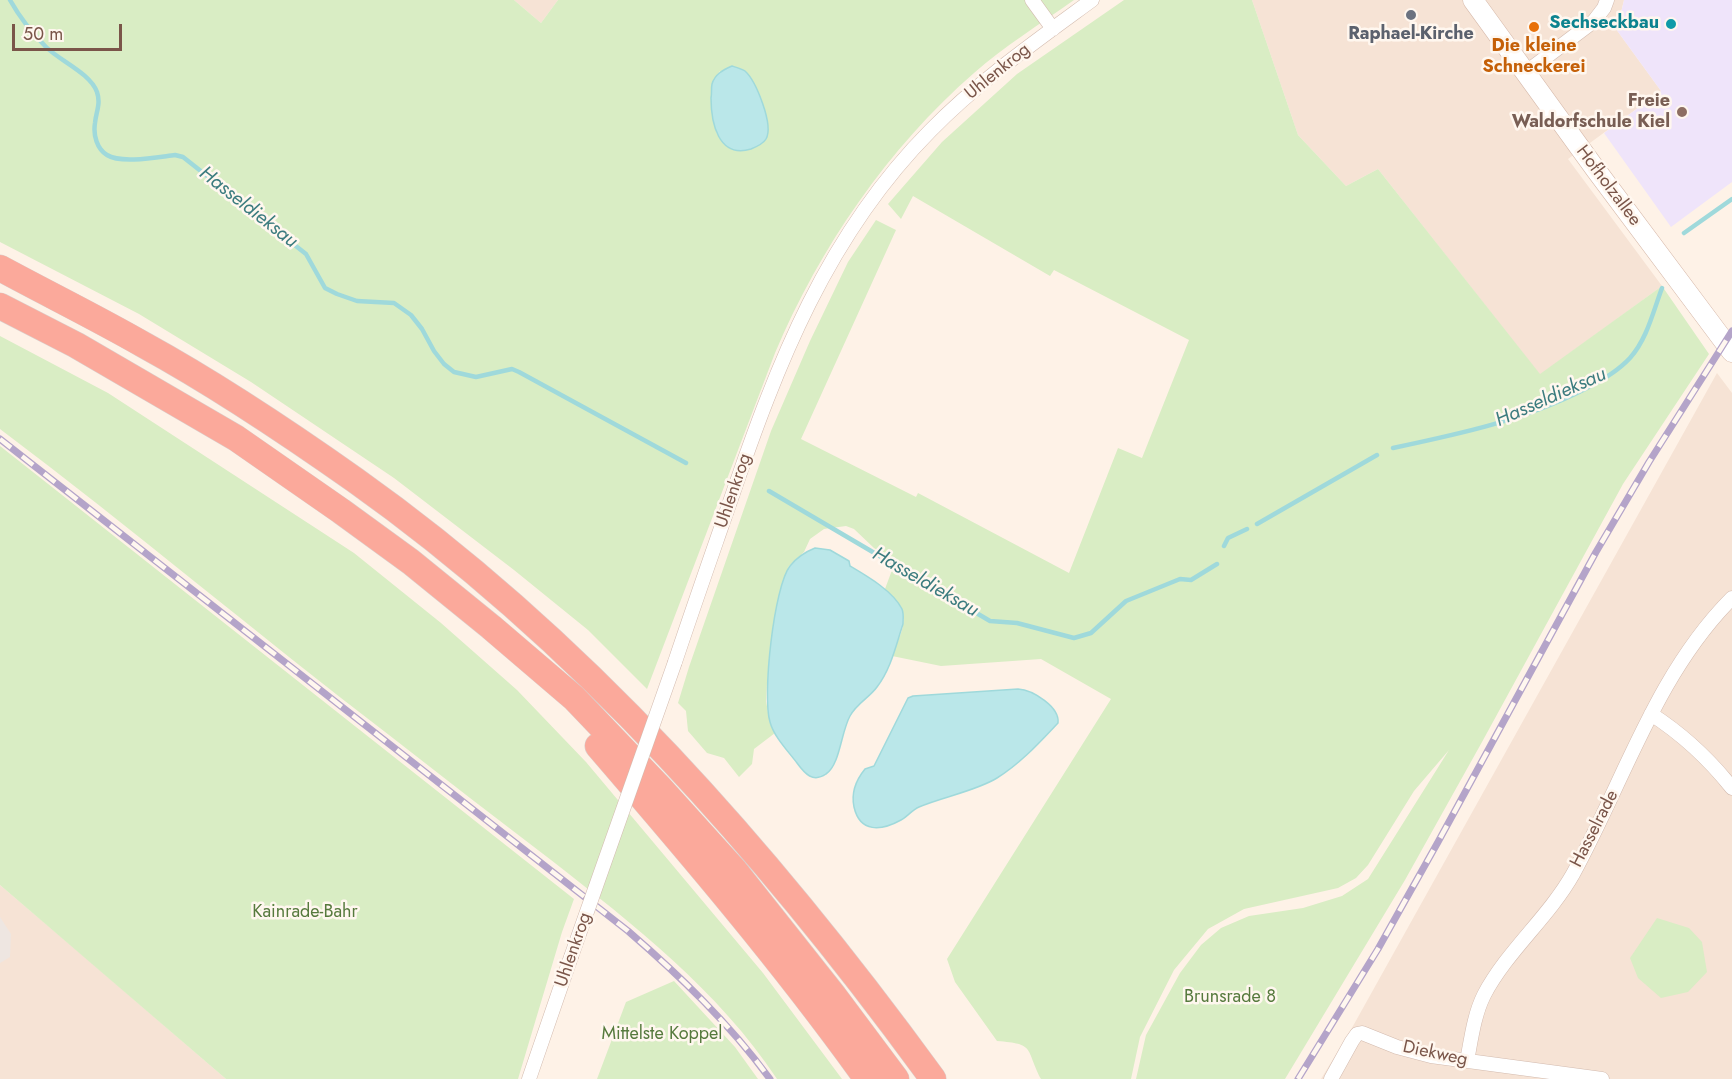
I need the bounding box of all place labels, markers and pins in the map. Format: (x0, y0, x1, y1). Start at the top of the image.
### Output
marker: Raphael-Kirche (1404, 8, 1418, 22)
place label: Sechseckbau (1549, 13, 1659, 35)
marker: Sechseckbau (1664, 17, 1678, 31)
marker: Die kleine Schneckerei (1527, 20, 1541, 34)
place label: Raphael-Kirche (1348, 24, 1474, 46)
place label: Die kleine Schneckerei (1483, 36, 1585, 78)
place label: Freie Waldorfschule Kiel (1512, 91, 1670, 134)
marker: Freie Waldorfschule Kiel (1675, 105, 1689, 119)

